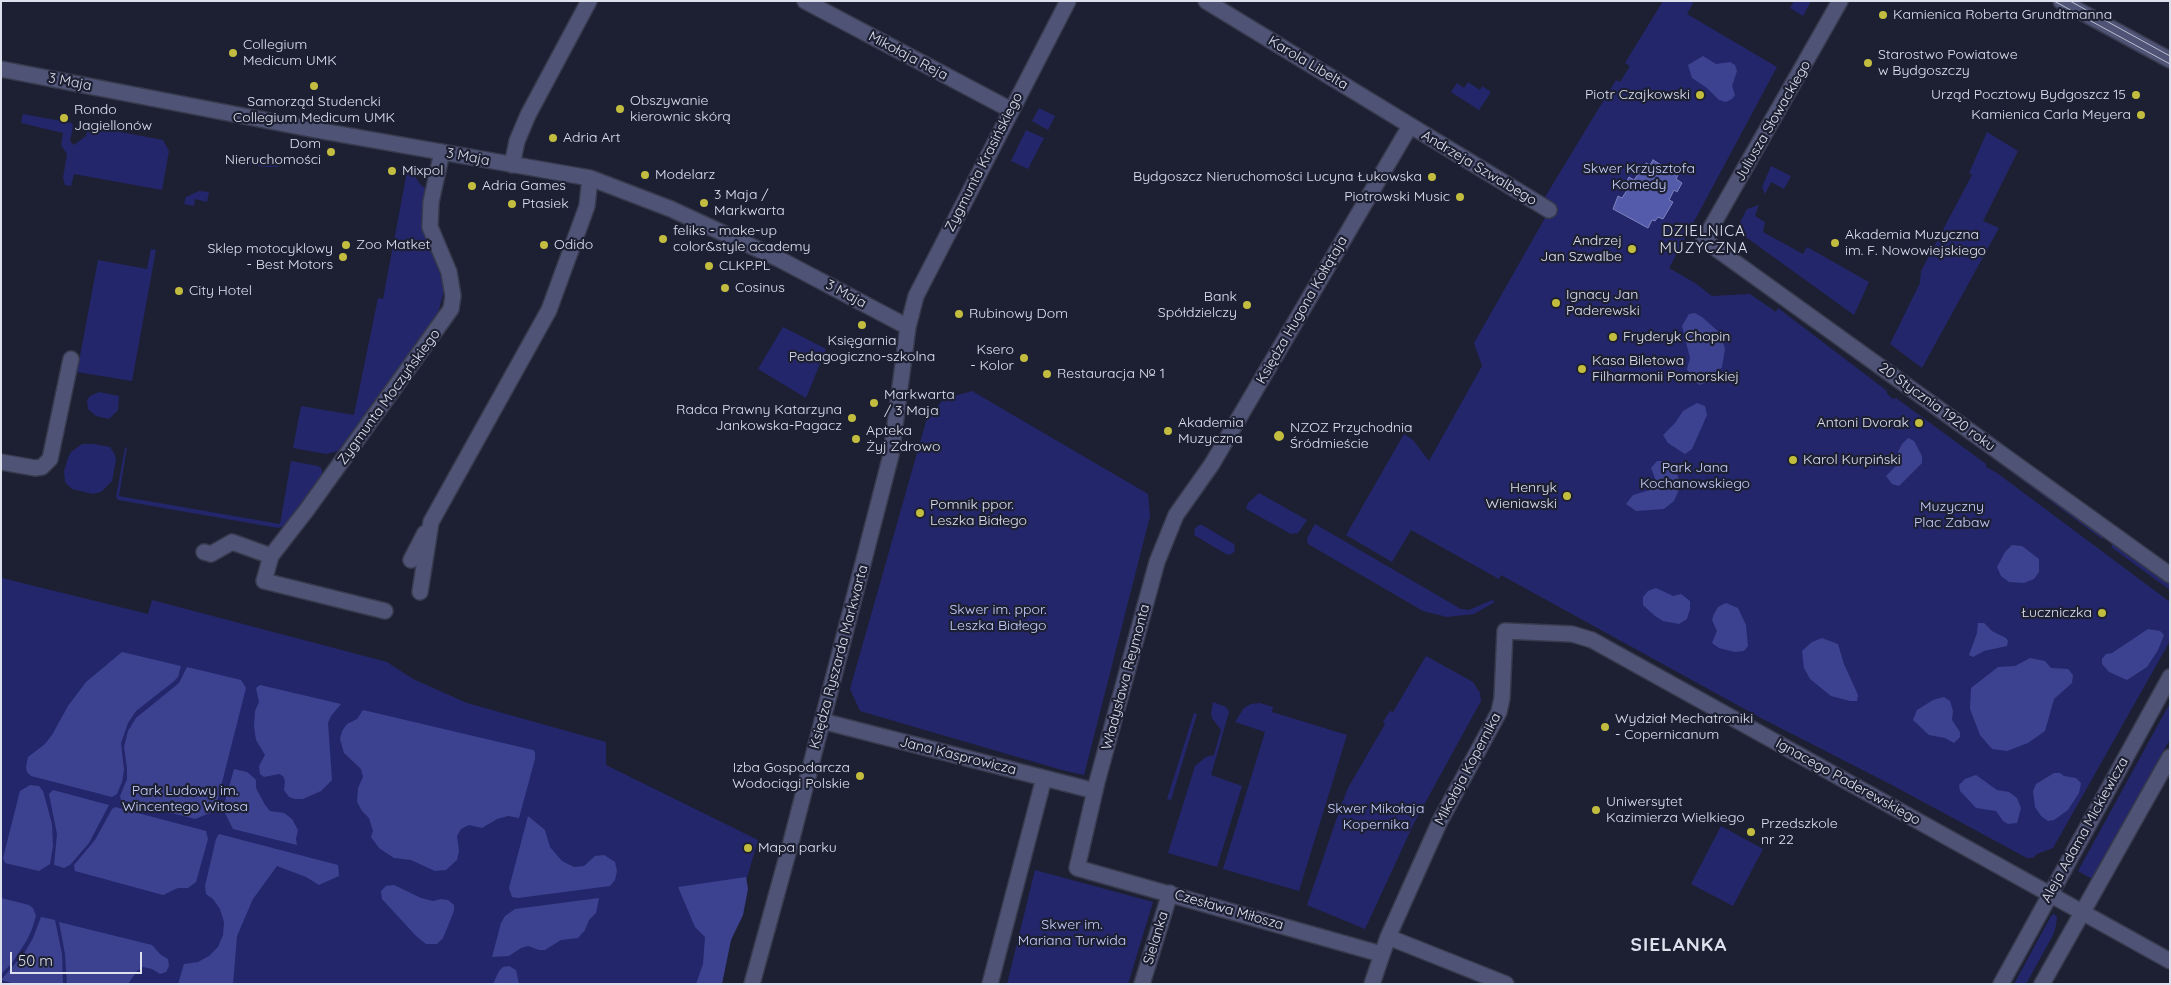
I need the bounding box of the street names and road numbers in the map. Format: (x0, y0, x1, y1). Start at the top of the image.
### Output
street label: Mikołaja Reja (865, 28, 951, 84)
street label: Karola Libelta (1265, 33, 1351, 93)
street label: Juliusza Słowackiego (1732, 58, 1814, 184)
street label: 3 Maja (47, 70, 93, 94)
street label: Zygmunta Krasińskiego (942, 90, 1026, 234)
street label: Andrzeja Szwalbego (1418, 127, 1540, 209)
street label: 3 Maja (445, 145, 491, 169)
street label: Księdza Hugona Kołłątaja (1253, 233, 1351, 387)
street label: 3 Maja (823, 276, 869, 312)
street label: Zygmunta Moczyńskiego (334, 326, 444, 468)
street label: 20 Stycznia 1920 roku (1876, 359, 1998, 455)
street label: Księdza Ryszarda Markwarta (806, 563, 872, 751)
street label: Władysława Reymonta (1098, 602, 1154, 752)
street label: Mikołaja Kopernika (1431, 710, 1505, 828)
street label: Jana Kasprowicza (898, 733, 1018, 779)
street label: Ignacego Paderewskiego (1773, 735, 1923, 829)
street label: Aleja Adama Mickiewicza (2038, 754, 2132, 906)
street label: Czesława Miłosza (1173, 886, 1285, 934)
street label: Sielanka (1140, 909, 1172, 967)

